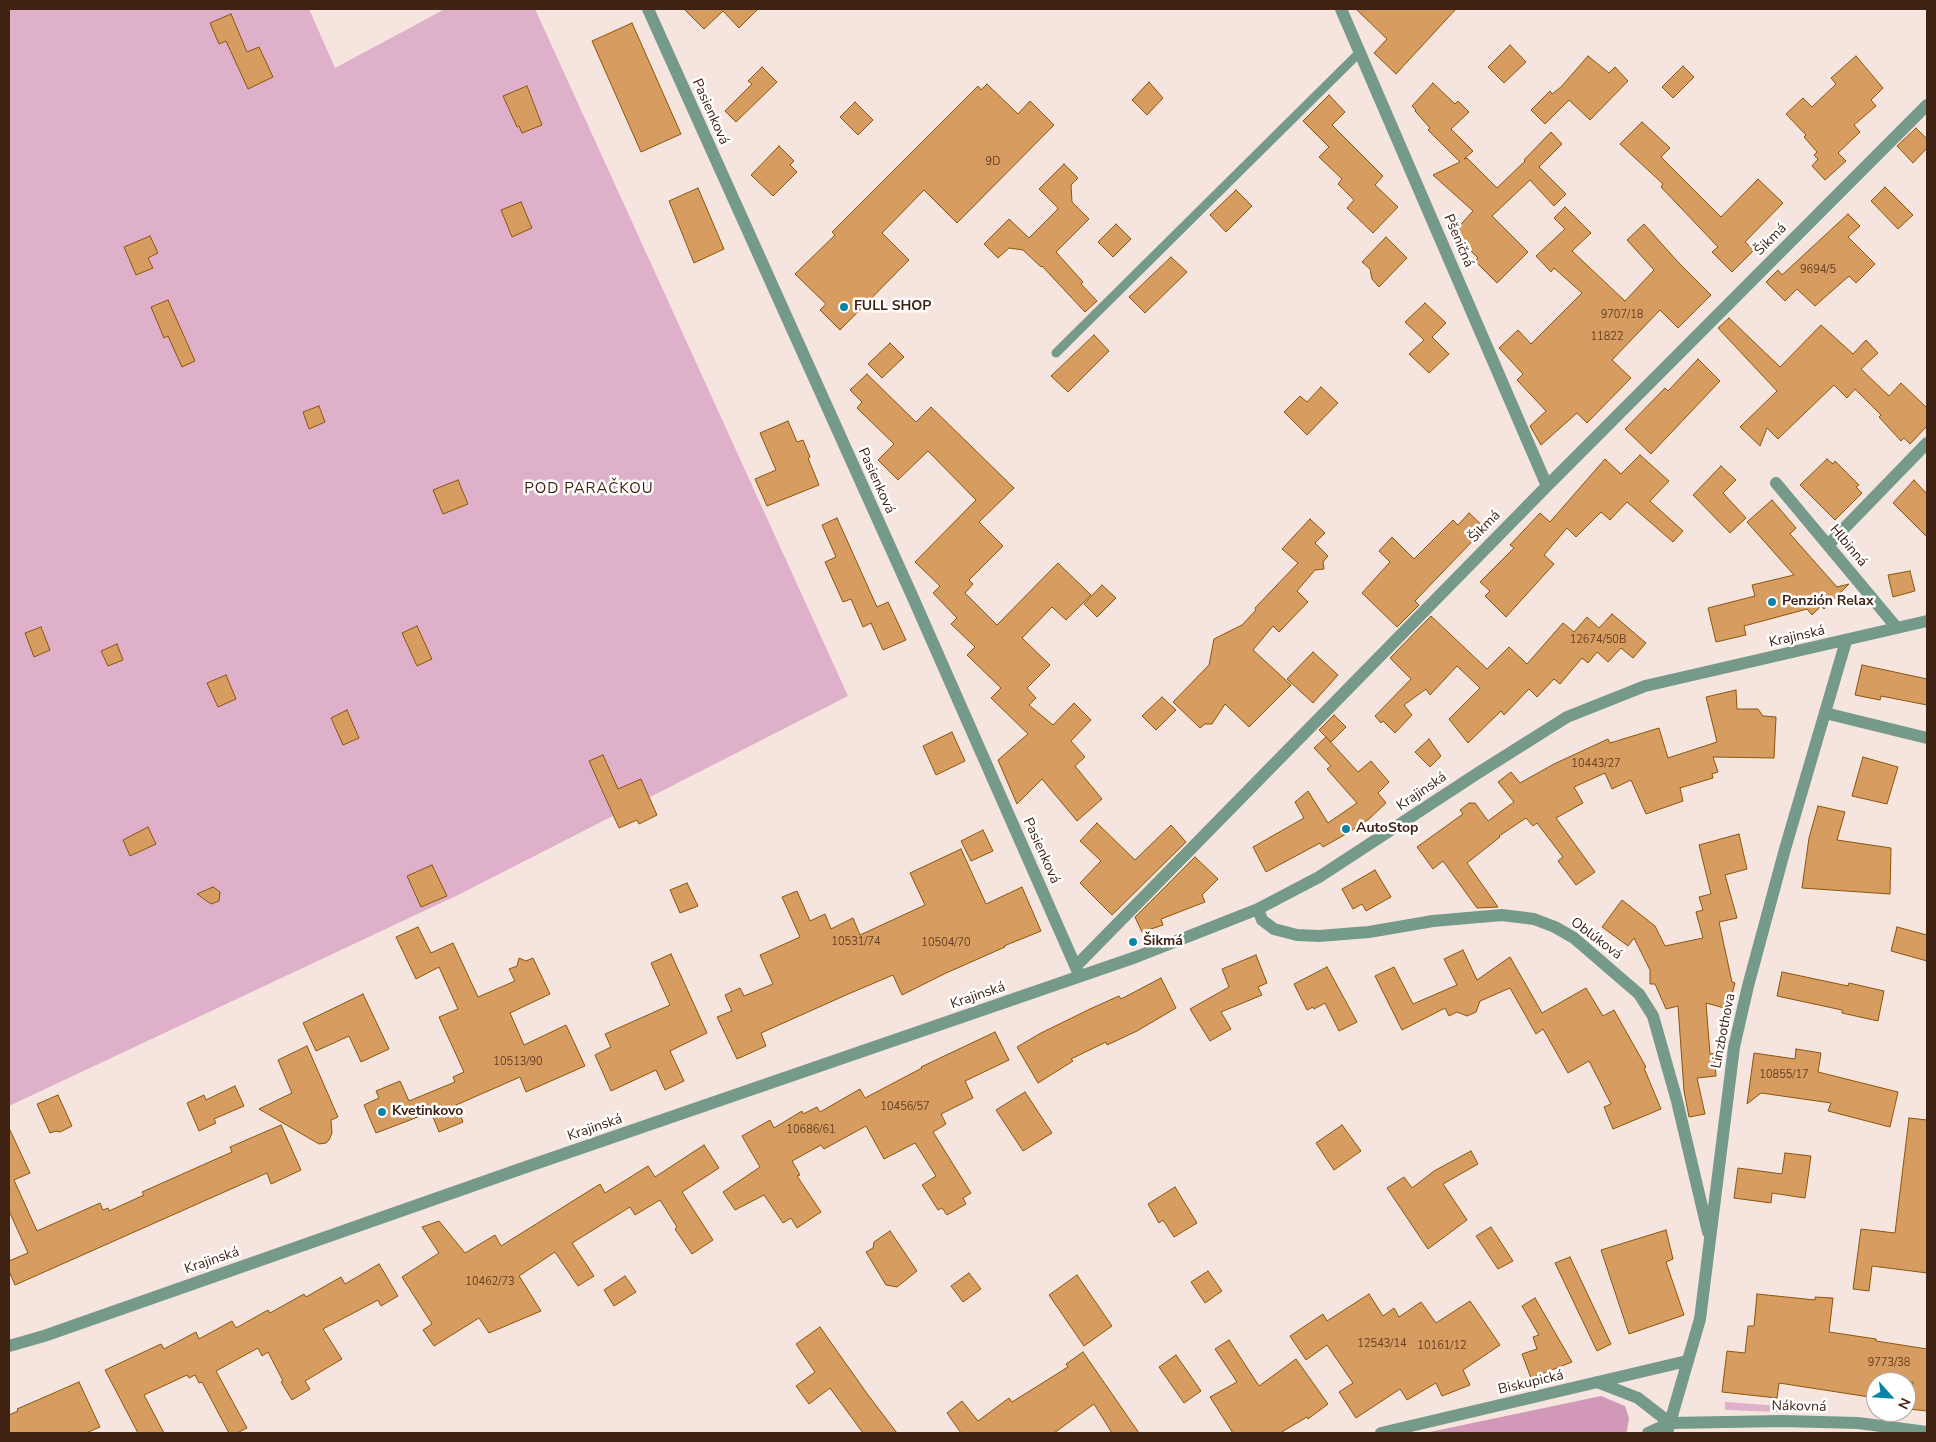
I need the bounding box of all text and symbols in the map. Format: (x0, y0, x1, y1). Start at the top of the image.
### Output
street label: Pasienková (688, 76, 732, 148)
house number: 9D (986, 155, 1000, 169)
street label: Pšeničná (1439, 212, 1477, 270)
street label: Šikmá (1752, 221, 1790, 259)
house number: 9694/5 (1800, 263, 1836, 277)
place label: FULL SHOP (854, 299, 931, 315)
marker: FULL SHOP (838, 301, 850, 313)
house number: 9707/18 (1601, 308, 1643, 322)
house number: 11822 (1591, 330, 1623, 344)
street label: Pasienková (854, 445, 898, 517)
district label: POD PARAČKOU (523, 480, 655, 498)
street label: Šikmá (1466, 507, 1504, 547)
street label: Hlbinná (1826, 522, 1870, 570)
place label: Penzión Relax (1782, 594, 1874, 610)
marker: Penzión Relax (1766, 596, 1778, 608)
street label: Krajinská (1767, 622, 1827, 652)
house number: 12674/50B (1570, 633, 1626, 647)
house number: 10443/27 (1571, 757, 1621, 771)
street label: Krajinská (1394, 769, 1450, 815)
street label: Pasienková (1019, 815, 1063, 887)
place label: AutoStop (1356, 821, 1418, 837)
marker: AutoStop (1340, 823, 1352, 835)
street label: Oblúková (1567, 914, 1625, 964)
place label: Šikmá (1143, 934, 1183, 950)
house number: 10531/74 (831, 935, 881, 949)
house number: 10504/70 (921, 936, 971, 950)
marker: Šikmá (1127, 936, 1139, 948)
street label: Krajinská (948, 979, 1008, 1013)
street label: Linzbothova (1708, 992, 1740, 1070)
house number: 10513/90 (493, 1055, 543, 1069)
house number: 10855/17 (1759, 1068, 1809, 1082)
house number: 10456/57 (880, 1100, 930, 1114)
place label: Kvetinkovo (392, 1104, 463, 1120)
marker: Kvetinkovo (376, 1106, 388, 1118)
street label: Krajinská (565, 1111, 625, 1145)
house number: 10686/61 (786, 1123, 836, 1137)
street label: Krajinská (182, 1244, 242, 1278)
house number: 10462/73 (465, 1275, 515, 1289)
house number: 12543/14 (1357, 1337, 1407, 1351)
house number: 10161/12 (1417, 1339, 1467, 1353)
house number: 9773/38 (1868, 1356, 1910, 1370)
street label: Biskupická (1497, 1367, 1565, 1399)
north arrow (1866, 1372, 1916, 1422)
text: N (1893, 1394, 1915, 1412)
street label: Nákovná (1771, 1398, 1827, 1416)

